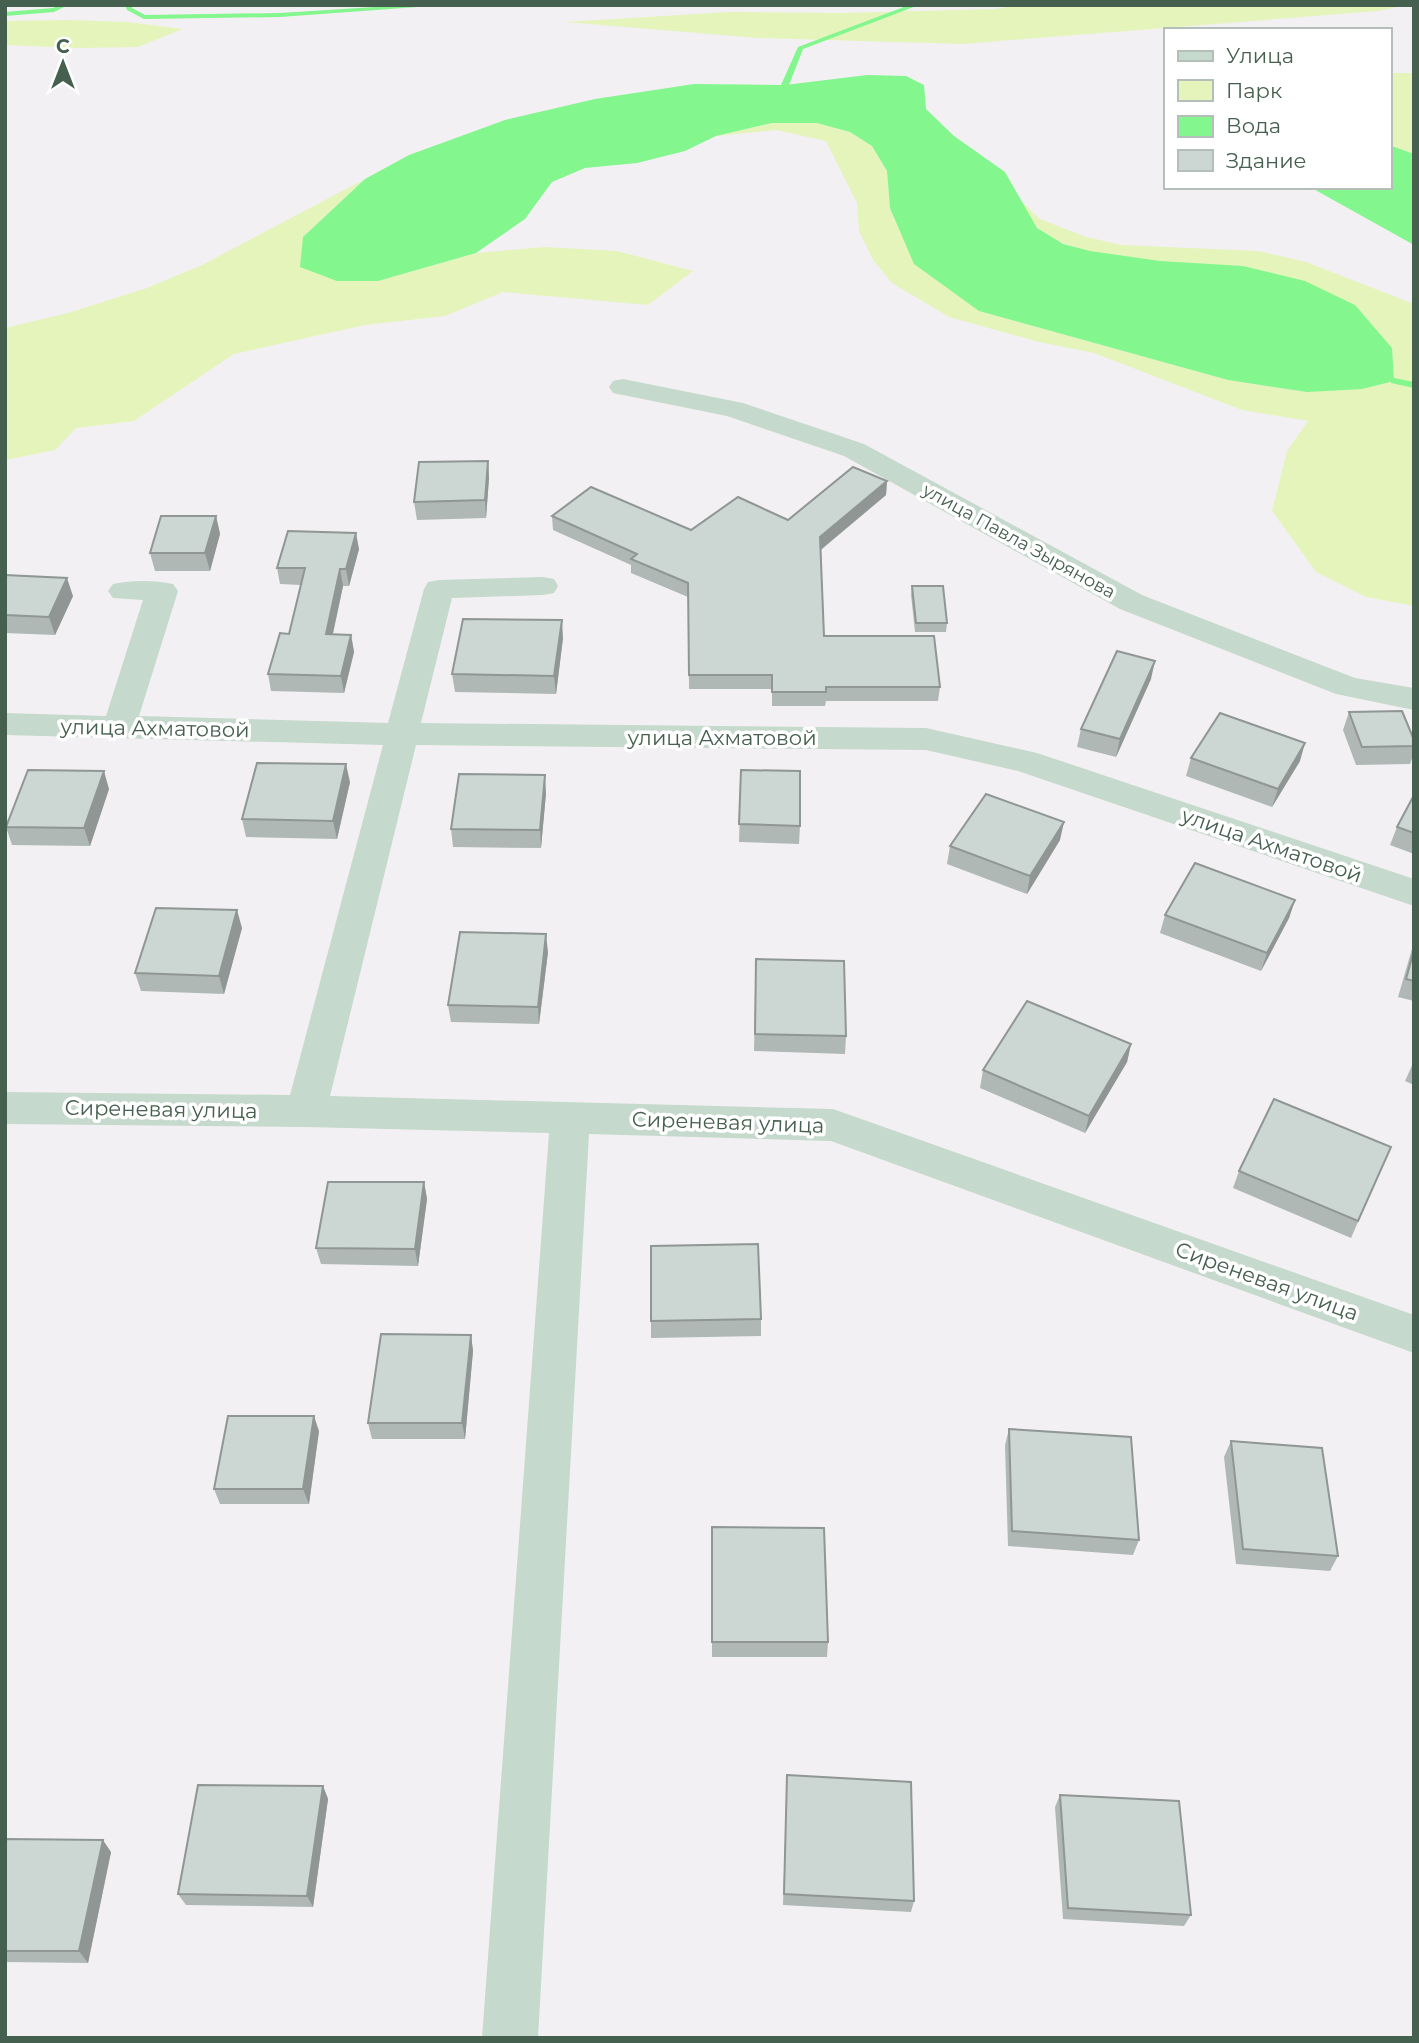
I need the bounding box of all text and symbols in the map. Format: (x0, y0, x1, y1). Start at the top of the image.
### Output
north arrow (28, 28, 98, 98)
legend (1164, 28, 1391, 189)
text: С (56, 35, 70, 58)
text: Улица (1226, 43, 1294, 68)
text: Парк (1226, 78, 1282, 103)
text: Вода (1226, 113, 1281, 138)
text: Здание (1226, 148, 1307, 173)
street label: улица Павла Зырянова (918, 478, 1119, 603)
street label: улица Ахматовой (59, 714, 250, 742)
street label: улица Ахматовой (626, 725, 817, 750)
street label: улица Ахматовой (1178, 802, 1366, 888)
street label: Сиреневая улица (64, 1095, 258, 1123)
street label: Сиреневая улица (631, 1106, 825, 1138)
street label: Сиреневая улица (1172, 1236, 1362, 1326)

